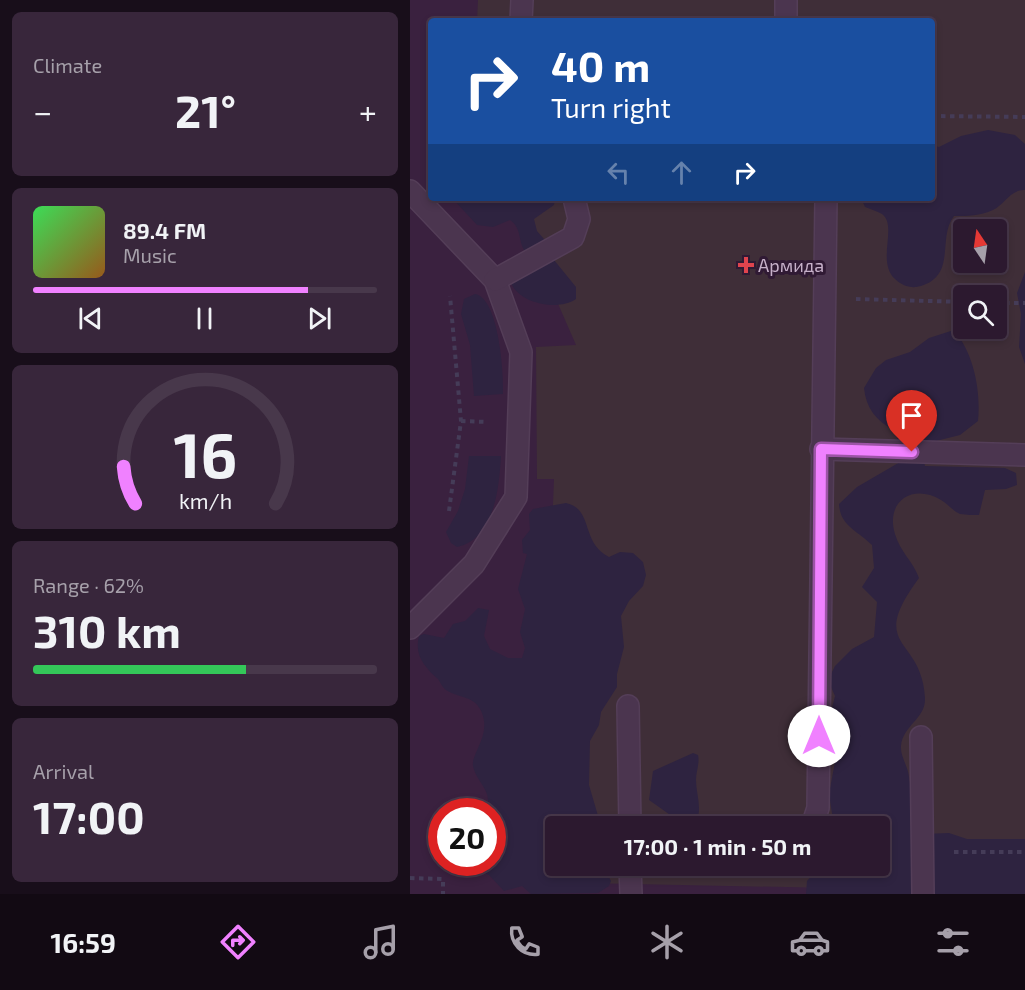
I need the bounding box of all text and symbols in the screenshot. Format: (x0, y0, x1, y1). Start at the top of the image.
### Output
text: 40 m (551, 40, 650, 90)
icon: right (452, 42, 530, 120)
text: Climate (33, 53, 102, 77)
text: 21° (175, 83, 236, 137)
text: − (33, 91, 52, 131)
text: + (359, 91, 377, 131)
text: Turn right (551, 91, 671, 123)
icon: left (602, 156, 635, 189)
icon: ahead (665, 156, 698, 189)
icon: right (728, 156, 761, 189)
text: 89.4 FM (123, 217, 206, 243)
north arrow (953, 219, 1007, 273)
map controls (953, 219, 1007, 339)
text: Music (123, 243, 177, 267)
place label: Армида (758, 254, 824, 276)
marker: Армида (739, 258, 753, 272)
button: search (953, 285, 1007, 339)
icon: previous (74, 302, 107, 335)
icon: pause (188, 302, 221, 335)
icon: next (303, 302, 336, 335)
pin (886, 390, 937, 452)
icon: arrive (895, 399, 928, 432)
text: 16 (173, 416, 237, 491)
text: km/h (178, 488, 232, 513)
text: Range · 62% (33, 573, 144, 597)
text: 310 km (33, 603, 181, 657)
position arrow (787, 704, 851, 768)
text: Arrival (33, 759, 94, 783)
text: 17:00 (33, 789, 145, 843)
speed limit sign: 20 (428, 798, 506, 876)
text: 17:00 · 1 min · 50 m (624, 833, 811, 859)
icon: directions (217, 921, 259, 963)
icon: music (360, 921, 402, 963)
icon: phone (503, 921, 545, 963)
icon: climate (646, 921, 688, 963)
icon: car (789, 921, 831, 963)
icon: filters (932, 921, 974, 963)
text: 16:59 (51, 926, 116, 958)

